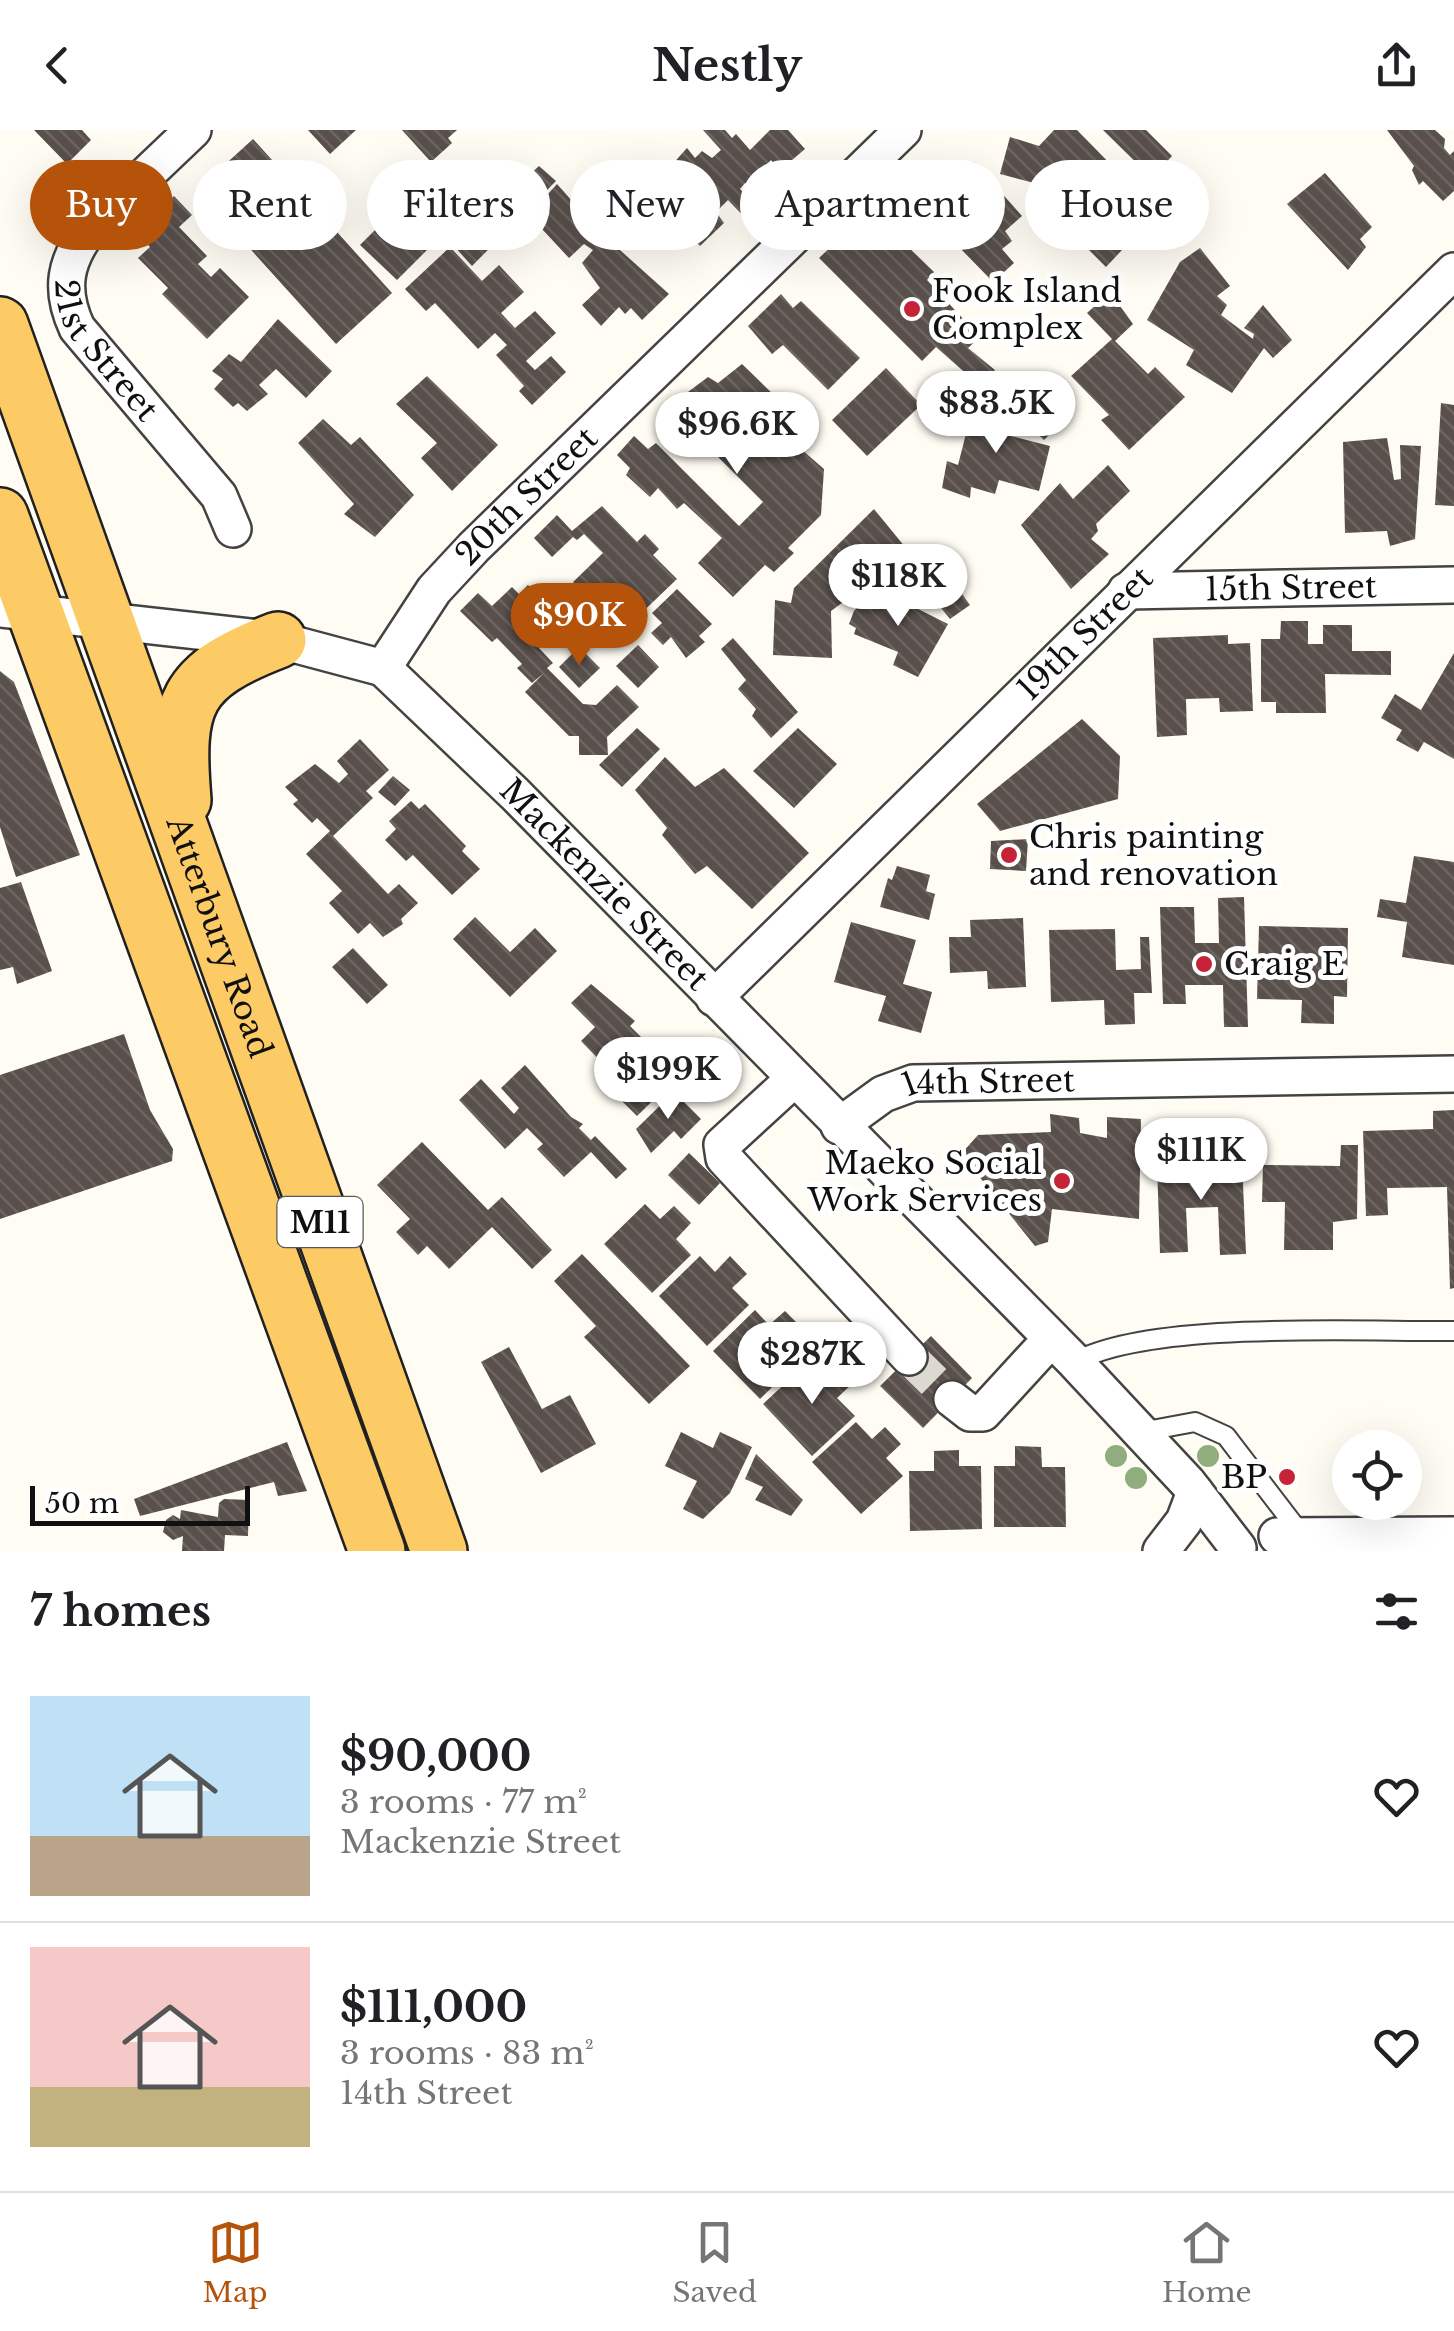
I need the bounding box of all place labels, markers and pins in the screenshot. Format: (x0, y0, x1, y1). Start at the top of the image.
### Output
place label: Fook Island Complex (932, 271, 1122, 348)
marker: Fook Island Complex (901, 298, 923, 320)
pin: $83.5K (915, 371, 1077, 456)
pin: $96.6K (656, 392, 818, 477)
pin: $118K (828, 544, 968, 629)
pin: $90K (520, 583, 638, 668)
place label: Chris painting and renovation (1029, 817, 1278, 894)
marker: Chris painting and renovation (998, 844, 1020, 866)
place label: Craig E (1224, 944, 1345, 984)
marker: Craig E (1193, 953, 1215, 975)
pin: $199K (598, 1037, 738, 1122)
pin: $111K (1131, 1118, 1271, 1203)
place label: Maeko Social Work Services (807, 1143, 1042, 1220)
marker: Maeko Social Work Services (1051, 1170, 1073, 1192)
pin: $287K (742, 1322, 882, 1407)
place label: BP (1221, 1457, 1267, 1497)
marker: BP (1276, 1466, 1298, 1488)

